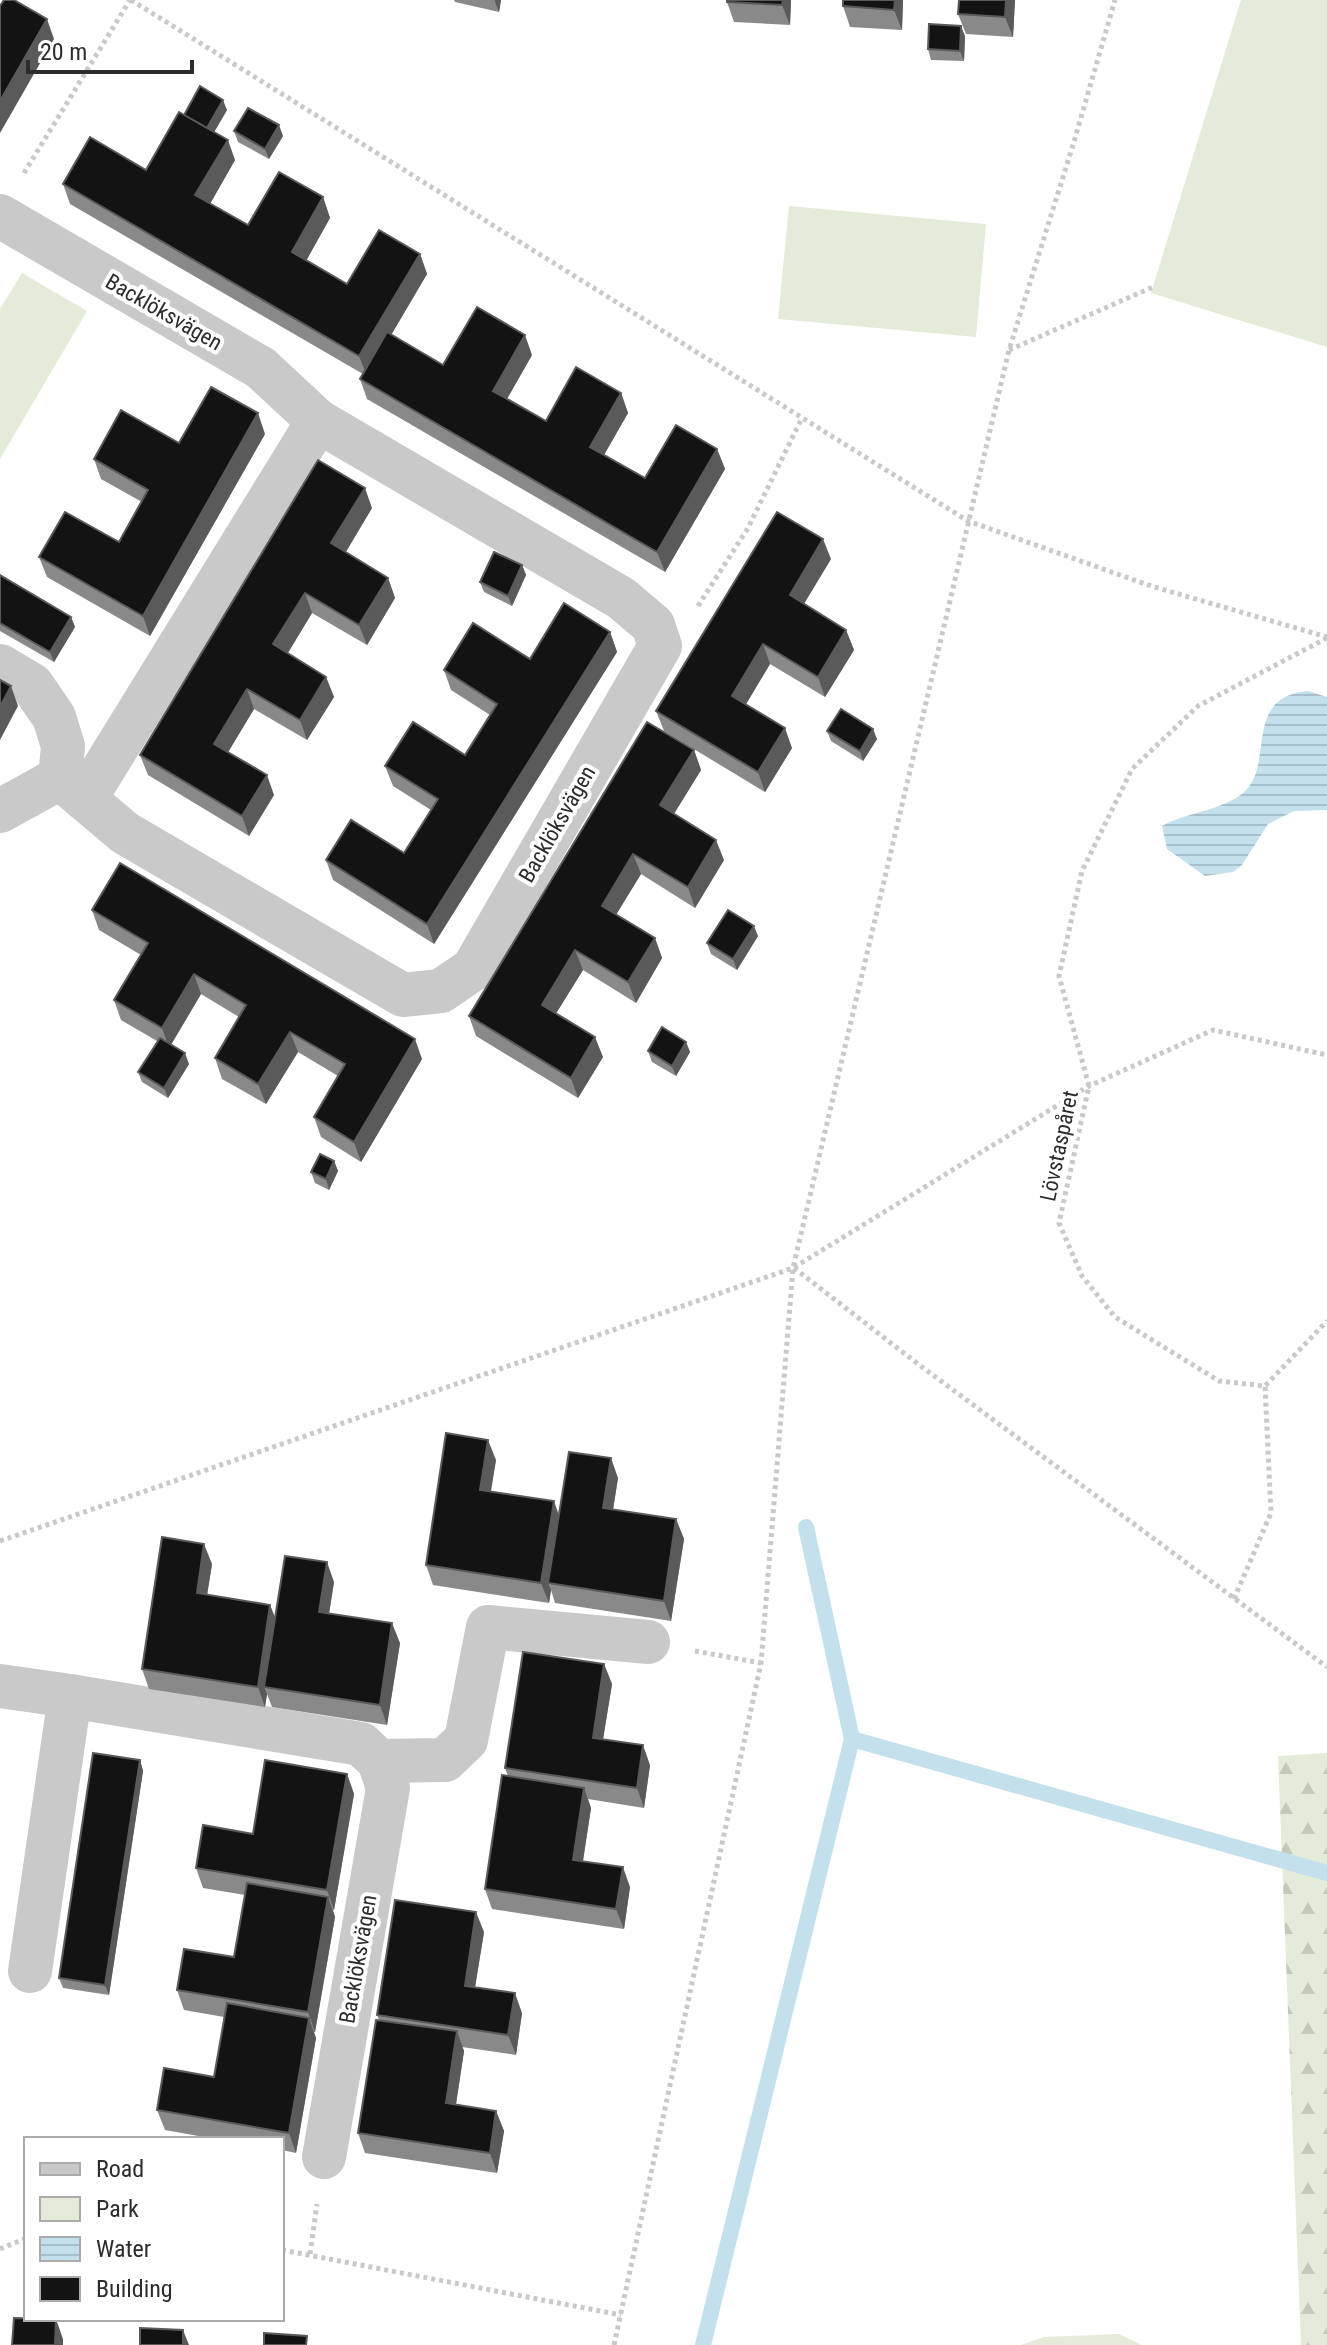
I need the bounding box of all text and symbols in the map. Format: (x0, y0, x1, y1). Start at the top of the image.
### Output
scale bar (28, 24, 192, 74)
text: 20 m (40, 38, 87, 66)
street label: Backlöksvägen (101, 269, 227, 355)
street label: Backlöksvägen (514, 761, 600, 887)
street label: Lövstaspåret (1035, 1088, 1083, 1204)
street label: Backlöksvägen (334, 1893, 382, 2025)
legend (24, 2137, 284, 2321)
text: Road (96, 2155, 144, 2183)
text: Park (96, 2195, 139, 2223)
text: Water (96, 2235, 151, 2263)
text: Building (96, 2275, 173, 2303)

